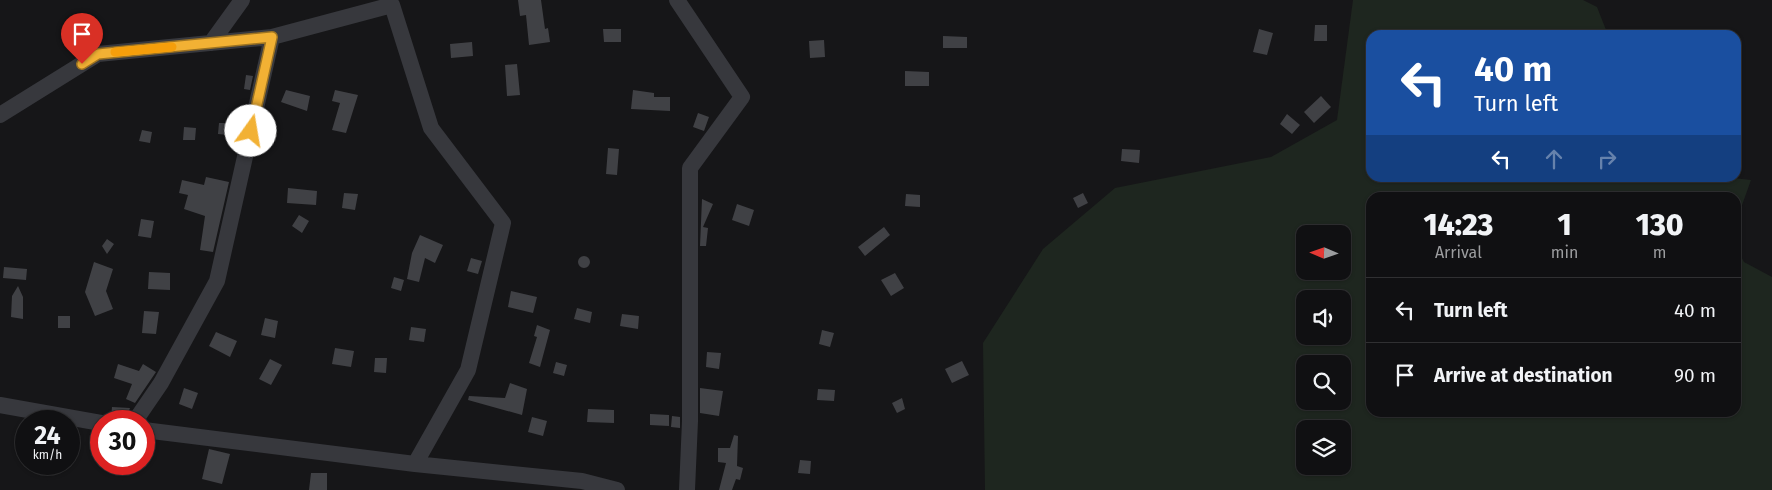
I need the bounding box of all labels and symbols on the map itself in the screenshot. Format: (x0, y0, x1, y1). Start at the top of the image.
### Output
pin (61, 13, 103, 64)
position arrow (224, 104, 276, 156)
north arrow (1296, 225, 1351, 280)
speed limit sign: 30 (90, 410, 155, 475)

